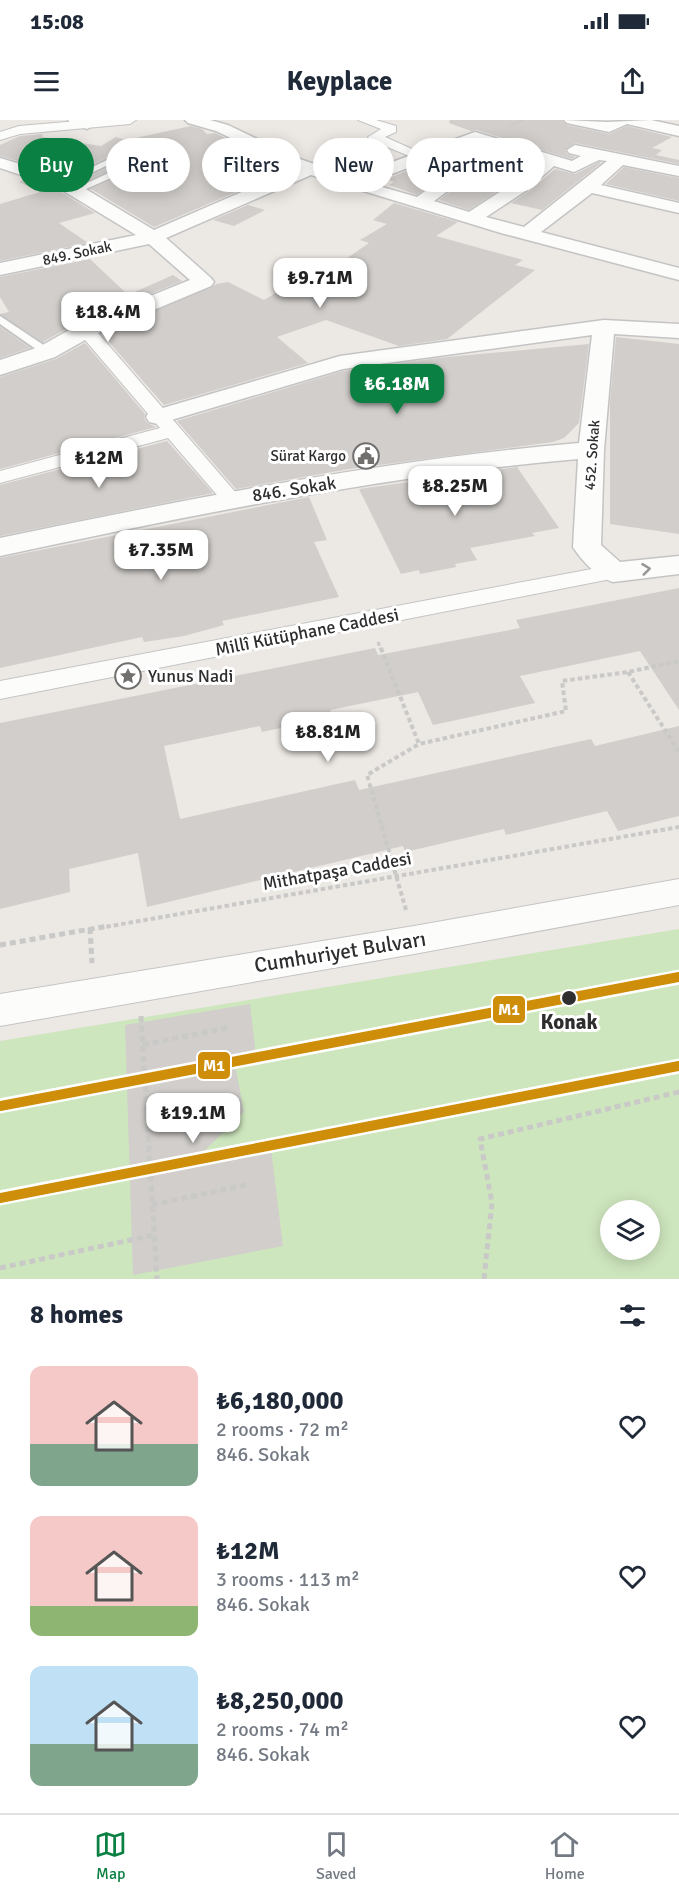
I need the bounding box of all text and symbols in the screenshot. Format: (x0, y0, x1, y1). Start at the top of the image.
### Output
text: 15:08 (30, 8, 84, 35)
icon: menu (30, 65, 63, 98)
text: Keyplace (287, 65, 392, 98)
icon: share (616, 65, 649, 98)
chip: Buy (18, 138, 94, 192)
chip: Rent (106, 138, 190, 192)
chip: Filters (202, 138, 301, 192)
chip: New (313, 138, 394, 192)
chip: Apartment (406, 138, 545, 192)
street label: 849. Sokak (41, 237, 114, 269)
pin: ₺9.71M (271, 258, 369, 309)
text: ₺9.71M (287, 265, 353, 290)
pin: ₺18.4M (59, 292, 157, 343)
text: ₺18.4M (75, 299, 141, 324)
pin: ₺6.18M (348, 364, 446, 415)
text: ₺6.18M (364, 371, 430, 396)
street label: 452. Sokak (581, 419, 603, 491)
pin: ₺12M (63, 438, 135, 489)
public building icon: Sürat Kargo (351, 441, 381, 471)
text: ₺12M (74, 445, 124, 470)
place label: Sürat Kargo (270, 447, 346, 465)
pin: ₺8.25M (406, 466, 504, 517)
street label: 846. Sokak (251, 472, 337, 506)
text: ₺8.25M (422, 473, 488, 498)
pin: ₺7.35M (112, 530, 210, 581)
text: ₺7.35M (128, 537, 194, 562)
one-way arrow (641, 563, 651, 575)
street label: Millî Kütüphane Caddesi (213, 603, 401, 661)
place icon: Yunus Nadi (113, 661, 143, 691)
place label: Yunus Nadi (148, 665, 233, 687)
pin: ₺8.81M (279, 712, 377, 763)
text: ₺8.81M (295, 719, 361, 744)
street label: Mithatpaşa Caddesi (261, 847, 413, 895)
street label: Cumhuriyet Bulvarı (252, 926, 428, 978)
marker: Konak (560, 989, 578, 1007)
line badge: M1 (492, 995, 526, 1024)
text: M1 (498, 1000, 520, 1020)
place label: Konak (541, 1009, 598, 1035)
line badge: M1 (197, 1051, 231, 1080)
text: M1 (203, 1056, 225, 1076)
pin: ₺19.1M (144, 1093, 242, 1144)
text: ₺19.1M (160, 1100, 226, 1125)
map controls (600, 1200, 660, 1260)
button: layers (600, 1200, 660, 1260)
text: 8 homes (30, 1299, 123, 1331)
icon: filters (616, 1299, 649, 1332)
text: ₺6,180,000 (216, 1385, 344, 1417)
icon: home (78, 1390, 150, 1462)
icon: heart (616, 1410, 649, 1443)
text: 2 rooms · 72 m² (216, 1417, 349, 1442)
text: 846. Sokak (216, 1442, 310, 1467)
text: ₺12M (216, 1535, 280, 1567)
icon: home (78, 1540, 150, 1612)
icon: heart (616, 1560, 649, 1593)
text: 3 rooms · 113 m² (216, 1567, 360, 1592)
text: 846. Sokak (216, 1592, 310, 1617)
text: ₺8,250,000 (216, 1685, 344, 1717)
icon: home (78, 1690, 150, 1762)
icon: heart (616, 1710, 649, 1743)
text: 2 rooms · 74 m² (216, 1717, 349, 1742)
text: 846. Sokak (216, 1742, 310, 1767)
tab: Map (94, 1828, 127, 1884)
tab: Saved (316, 1828, 356, 1884)
tab: Home (545, 1828, 585, 1884)

